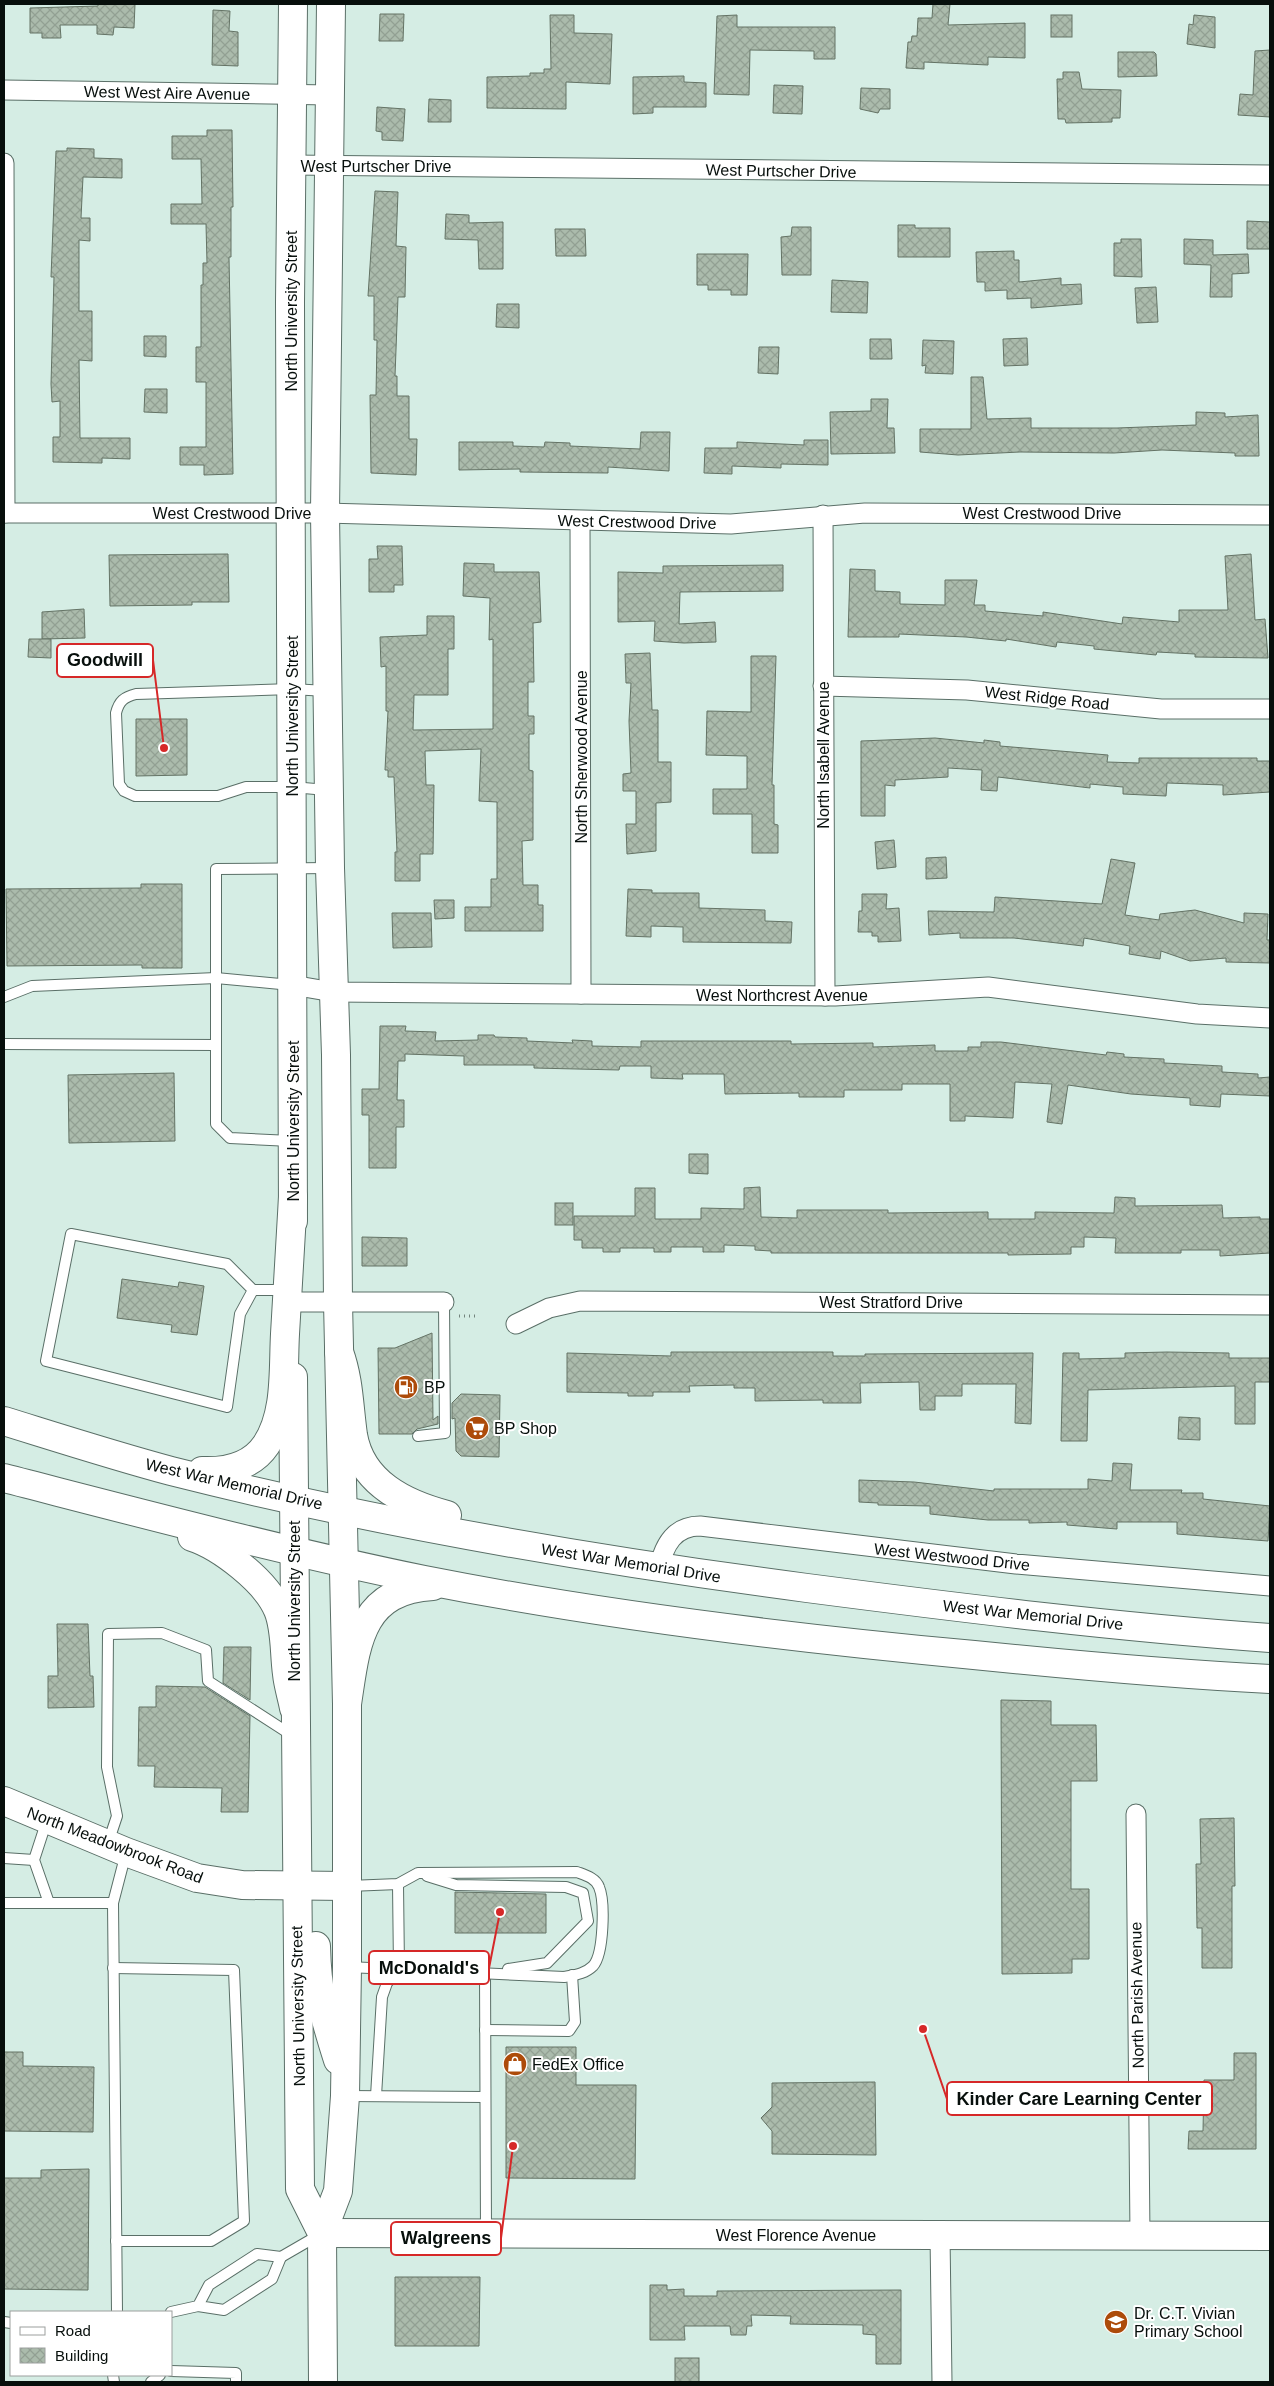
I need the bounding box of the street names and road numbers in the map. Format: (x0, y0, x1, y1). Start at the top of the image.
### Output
street label: West West Aire Avenue (84, 83, 250, 103)
street label: West Purtscher Drive (301, 158, 452, 175)
street label: West Purtscher Drive (705, 161, 857, 181)
street label: North University Street (283, 230, 300, 391)
street label: West Crestwood Drive (153, 505, 312, 522)
street label: West Crestwood Drive (963, 505, 1122, 522)
street label: West Crestwood Drive (557, 512, 717, 532)
street label: North University Street (284, 635, 301, 796)
street label: North Sherwood Avenue (573, 670, 590, 844)
street label: North Isabell Avenue (815, 681, 832, 829)
street label: West Ridge Road (984, 683, 1110, 713)
street label: West Northcrest Avenue (696, 987, 868, 1004)
street label: North University Street (285, 1040, 302, 1201)
street label: West Stratford Drive (819, 1294, 963, 1311)
street label: West War Memorial Drive (144, 1455, 324, 1513)
street label: North University Street (286, 1520, 303, 1681)
street label: West War Memorial Drive (540, 1540, 722, 1586)
street label: West Westwood Drive (873, 1540, 1031, 1574)
street label: West War Memorial Drive (942, 1597, 1124, 1633)
street label: North Meadowbrook Road (25, 1804, 205, 1886)
street label: North Parish Avenue (1127, 1922, 1147, 2068)
street label: North University Street (288, 1925, 308, 2087)
street label: West Florence Avenue (716, 2227, 876, 2244)

